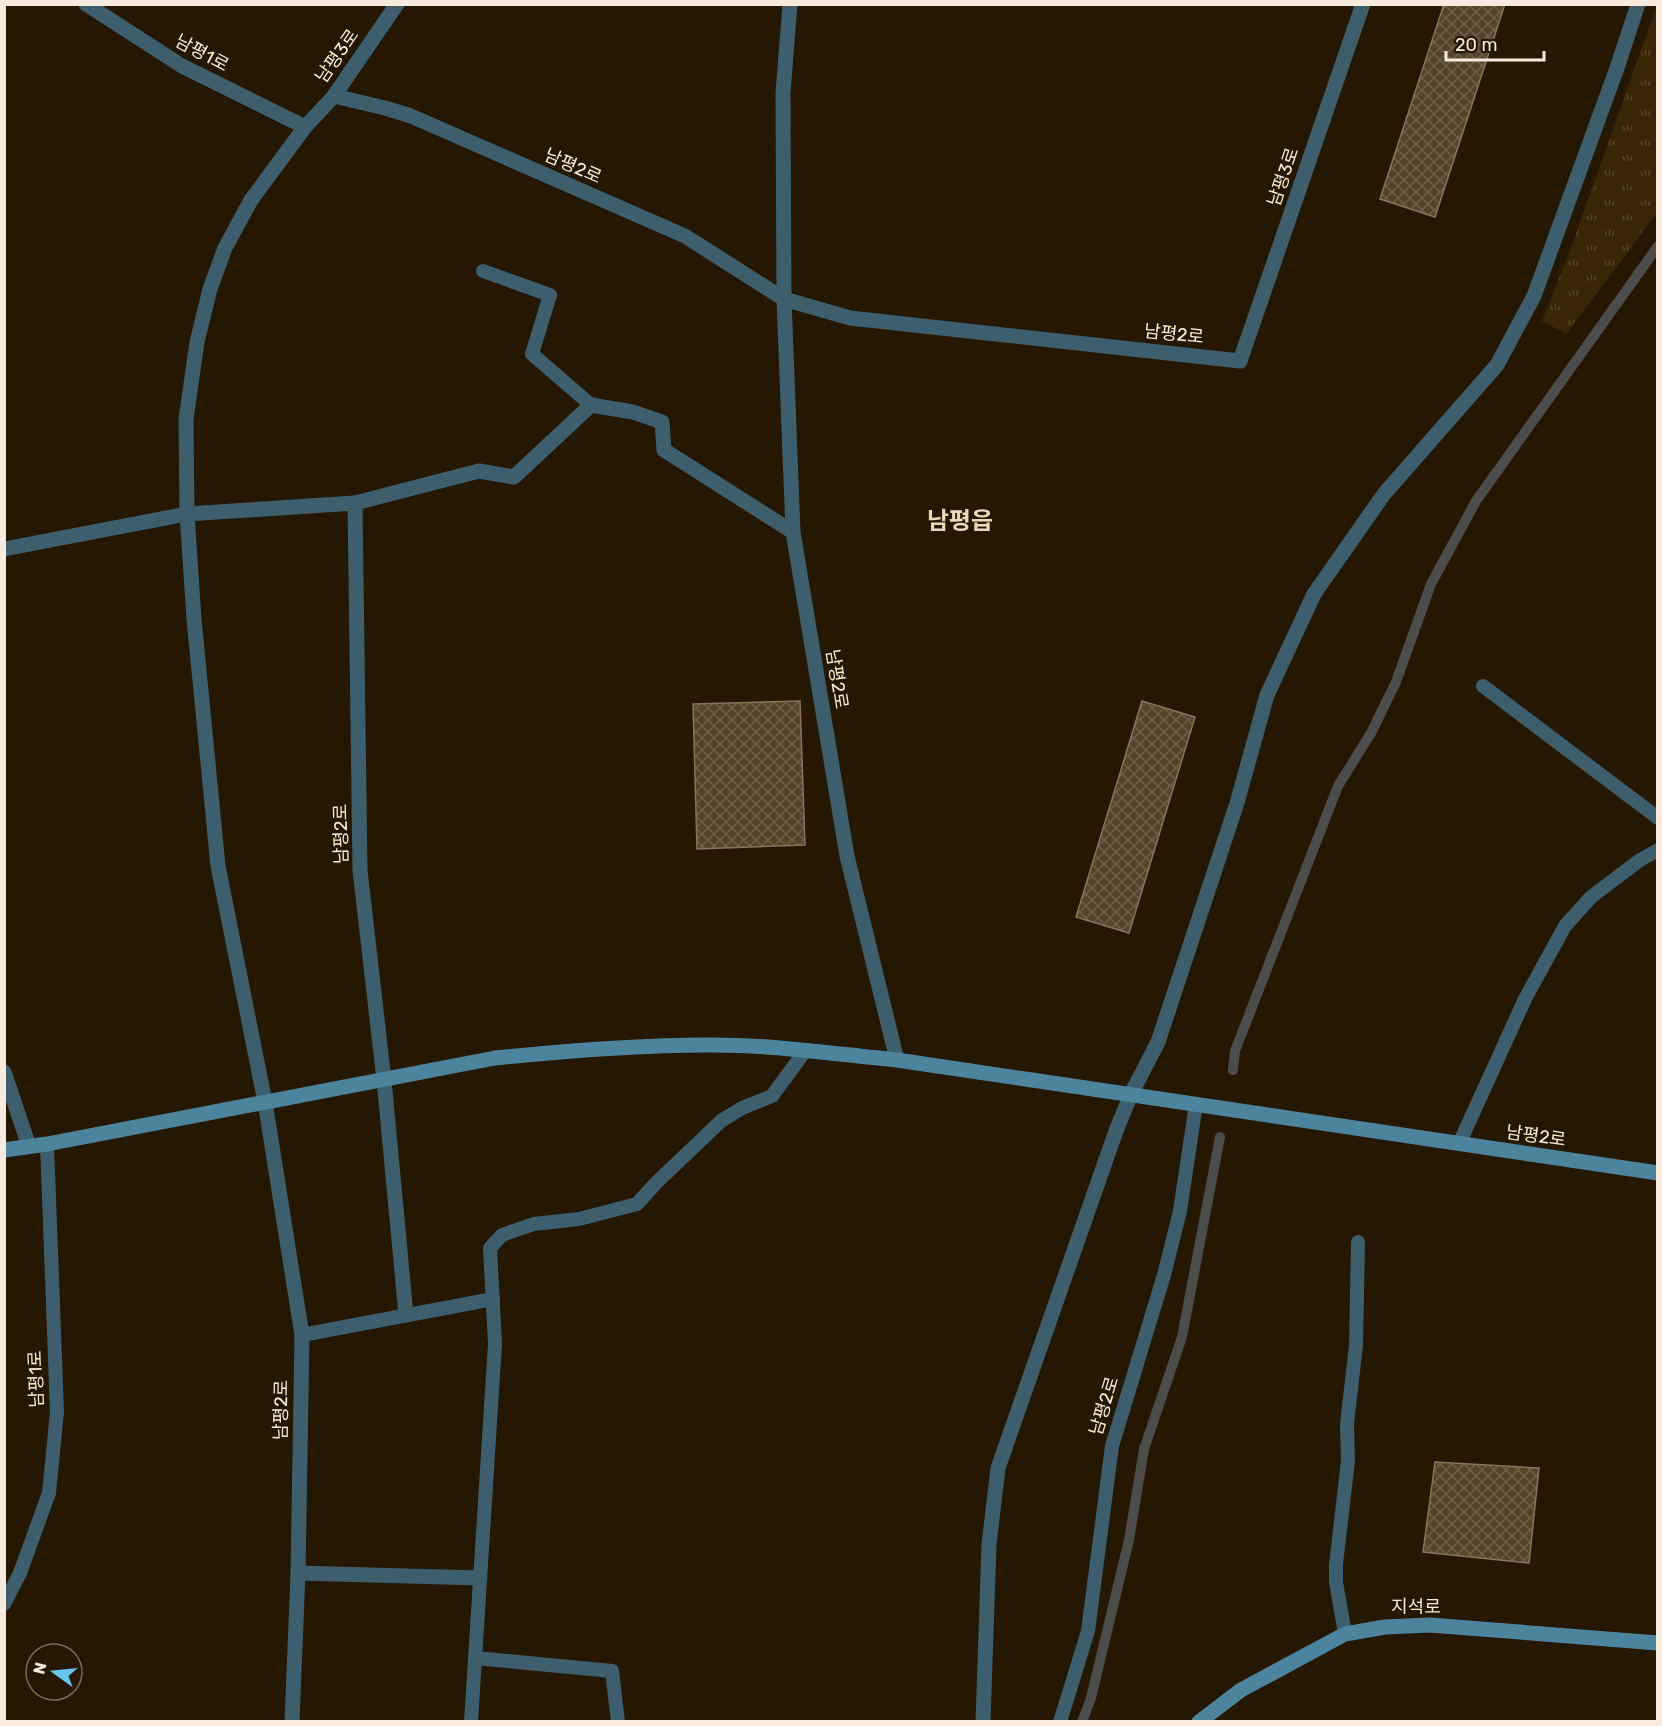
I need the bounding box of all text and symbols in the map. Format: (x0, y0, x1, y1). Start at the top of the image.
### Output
scale bar (1446, 24, 1544, 62)
street label: 남평3로 (311, 25, 363, 87)
street label: 남평1로 (171, 30, 233, 76)
text: 20 m (1455, 34, 1497, 56)
street label: 남평2로 (541, 144, 605, 188)
street label: 남평3로 (1263, 145, 1303, 209)
street label: 남평2로 (1143, 320, 1205, 348)
district label: 남평읍 (927, 507, 993, 535)
street label: 남평2로 (821, 648, 853, 710)
street label: 남평2로 (329, 804, 353, 864)
street label: 남평2로 (1505, 1121, 1567, 1151)
street label: 남평1로 (24, 1350, 48, 1408)
street label: 남평2로 (1085, 1374, 1123, 1438)
street label: 남평2로 (269, 1380, 293, 1440)
street label: 지석로 (1391, 1596, 1441, 1618)
north arrow (24, 1642, 84, 1702)
text: N (29, 1660, 51, 1676)

